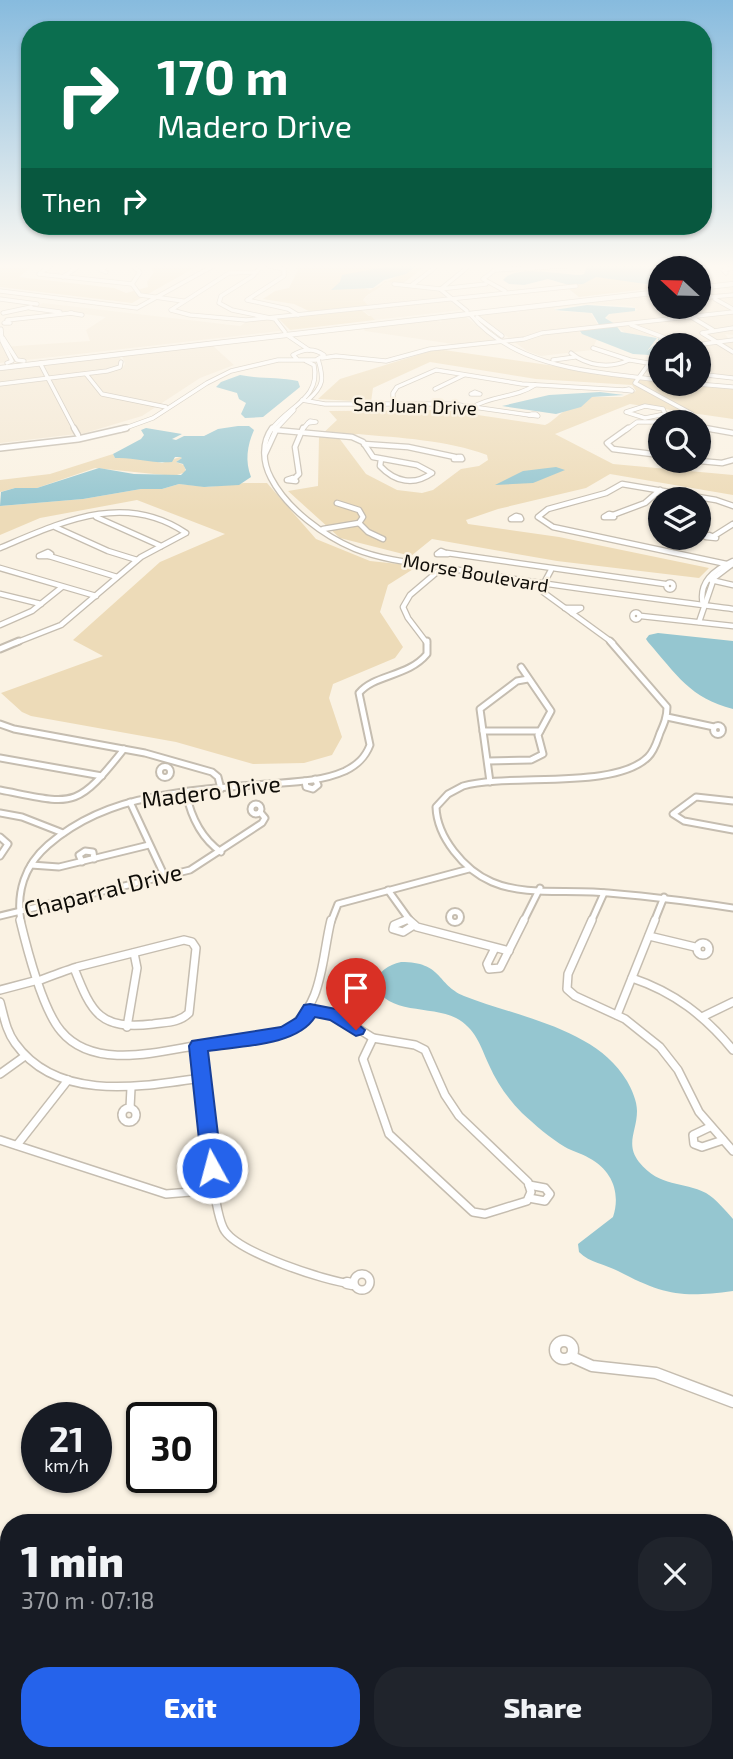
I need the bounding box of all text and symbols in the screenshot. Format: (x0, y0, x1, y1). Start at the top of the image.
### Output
text: 170 m (157, 46, 289, 105)
icon: right (42, 49, 133, 140)
text: Madero Drive (157, 106, 352, 144)
icon: right (115, 182, 153, 220)
text: Then (42, 186, 101, 217)
north arrow (648, 256, 710, 318)
map controls (648, 256, 711, 550)
button: sound (648, 333, 711, 396)
street label: San Juan Drive (353, 392, 477, 419)
button: search (648, 410, 711, 473)
button: layers (648, 487, 711, 550)
street label: Morse Boulevard (402, 548, 551, 597)
street label: Madero Drive (140, 769, 282, 813)
street label: Chaparral Drive (21, 857, 185, 923)
pin (326, 958, 386, 1030)
icon: arrive (337, 969, 375, 1007)
position arrow (175, 1131, 249, 1205)
speed limit sign: 30 (126, 1402, 217, 1493)
text: 21 (49, 1417, 84, 1459)
text: km/h (44, 1454, 89, 1476)
text: 1 min (21, 1535, 124, 1585)
button: close (638, 1537, 712, 1611)
text: 370 m · 07:18 (21, 1586, 155, 1614)
button: Exit (21, 1667, 360, 1747)
button: Share (374, 1667, 712, 1747)

